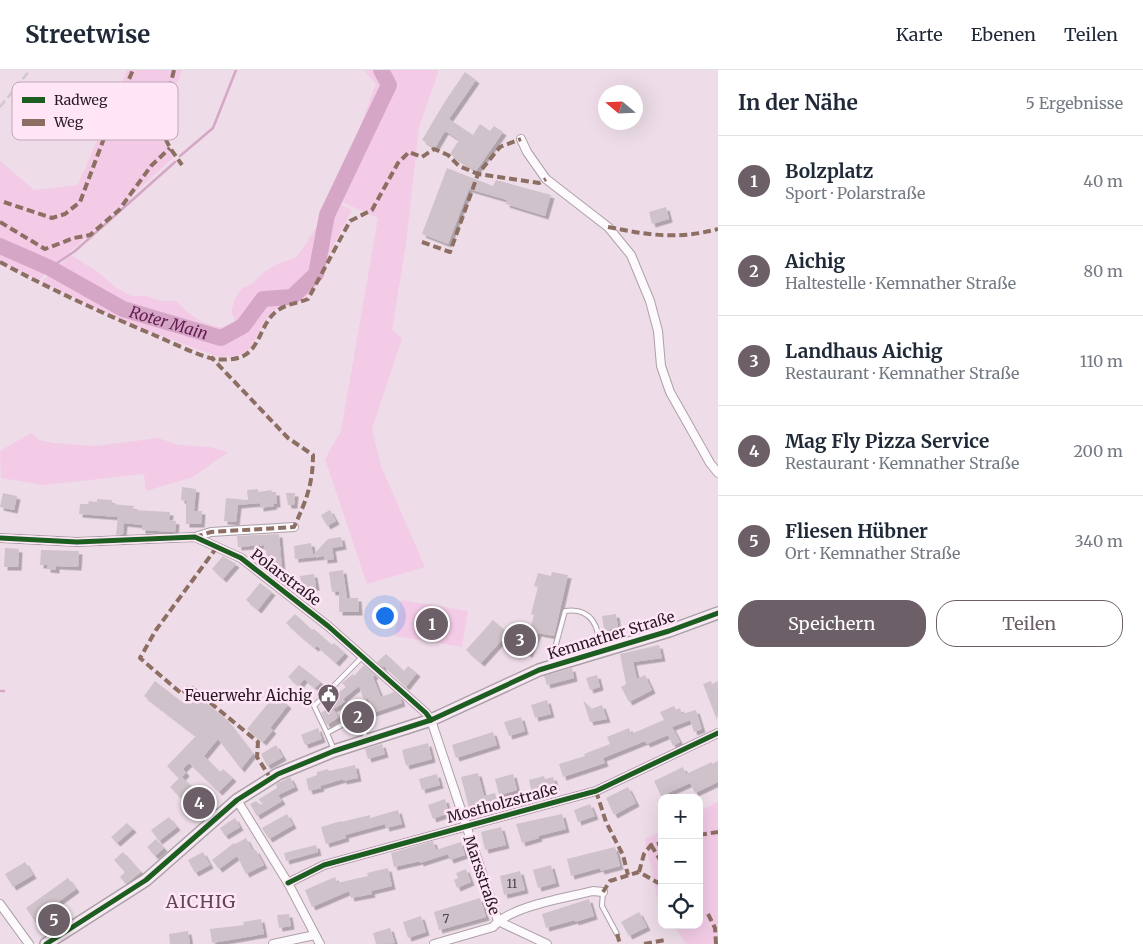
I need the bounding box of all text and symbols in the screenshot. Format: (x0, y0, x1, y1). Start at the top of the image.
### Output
text: Streetwise (25, 19, 150, 50)
text: Karte (896, 23, 943, 46)
text: Ebenen (971, 23, 1036, 46)
text: Teilen (1064, 23, 1118, 46)
legend (12, 82, 178, 140)
north arrow (598, 85, 643, 130)
text: In der Nähe (738, 89, 858, 116)
text: Radweg (54, 91, 108, 109)
text: 5 Ergebnisse (1026, 93, 1123, 113)
text: Weg (53, 113, 84, 131)
text: Bolzplatz (785, 159, 873, 183)
text: 1 (750, 171, 758, 191)
text: 40 m (1083, 171, 1123, 191)
text: Sport · Polarstraße (785, 183, 925, 203)
text: Aichig (785, 249, 845, 273)
text: 2 (749, 261, 759, 281)
text: 80 m (1084, 261, 1123, 281)
text: Haltestelle · Kemnather Straße (785, 273, 1016, 293)
water label: Roter Main (127, 301, 210, 344)
text: Landhaus Aichig (785, 339, 943, 363)
text: 3 (749, 351, 759, 371)
text: 110 m (1080, 351, 1123, 371)
text: Restaurant · Kemnather Straße (785, 363, 1019, 383)
text: Mag Fly Pizza Service (785, 429, 989, 453)
text: 4 (749, 441, 759, 461)
text: 200 m (1073, 441, 1123, 461)
text: Restaurant · Kemnather Straße (785, 453, 1019, 473)
text: Fliesen Hübner (785, 519, 928, 543)
text: 5 (749, 531, 759, 551)
text: 340 m (1074, 531, 1123, 551)
text: Ort · Kemnather Straße (785, 543, 960, 563)
street label: Polarstraße (247, 544, 325, 610)
button: Speichern (738, 600, 926, 647)
button: Teilen (936, 600, 1123, 647)
your location (372, 603, 398, 629)
pin: 1 (416, 605, 448, 643)
street label: Kemnather Straße (545, 607, 677, 663)
pin: 3 (504, 621, 536, 659)
public building icon: Feuerwehr Aichig (316, 683, 340, 714)
place label: Feuerwehr Aichig (184, 686, 312, 705)
pin: 2 (342, 698, 374, 736)
street label: Mostholzstraße (445, 779, 560, 827)
pin: 4 (183, 784, 215, 822)
map controls (658, 794, 703, 929)
button: + (658, 794, 703, 839)
street label: Marsstraße (460, 833, 504, 917)
button: − (658, 839, 703, 884)
house number: 11 (507, 876, 518, 891)
button: locate (658, 884, 703, 929)
district label: AICHIG (165, 890, 236, 913)
pin: 5 (38, 901, 70, 939)
house number: 7 (443, 911, 450, 926)

